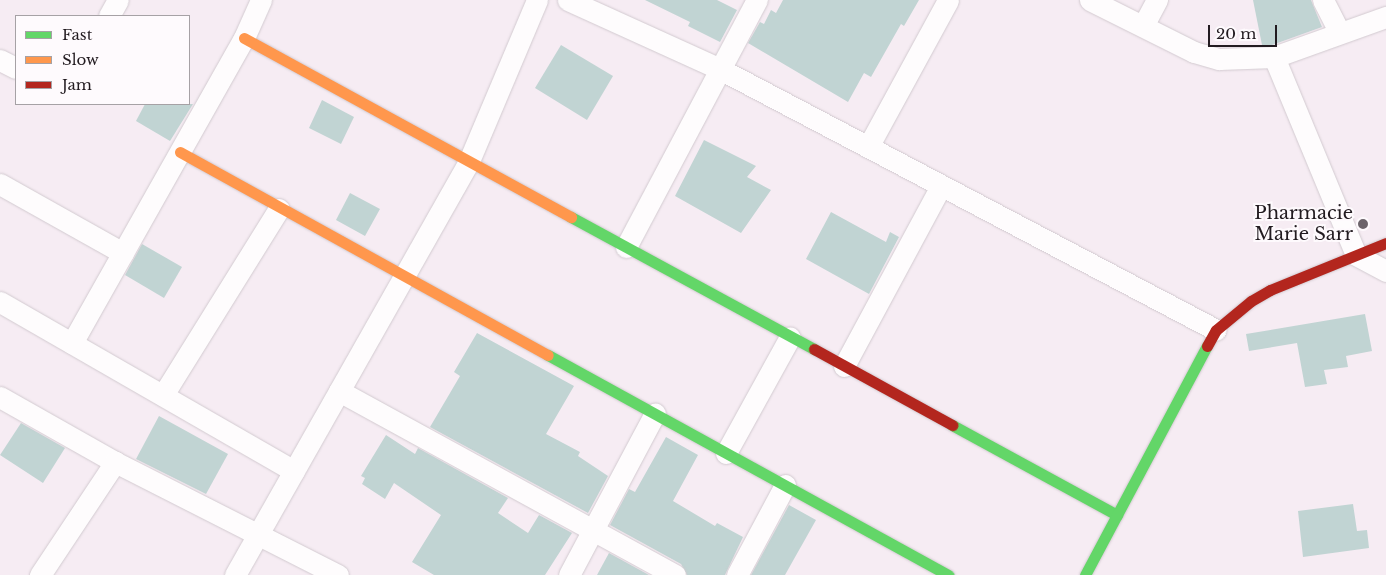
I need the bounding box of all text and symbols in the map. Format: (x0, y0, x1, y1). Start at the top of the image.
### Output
legend (15, 15, 190, 105)
scale bar (1211, 15, 1280, 47)
text: 20 m (1216, 24, 1256, 43)
text: Fast (62, 25, 92, 44)
text: Slow (62, 50, 99, 69)
text: Jam (62, 75, 92, 94)
place label: Pharmacie Marie Sarr (1254, 203, 1353, 245)
marker: Pharmacie Marie Sarr (1357, 218, 1369, 230)

